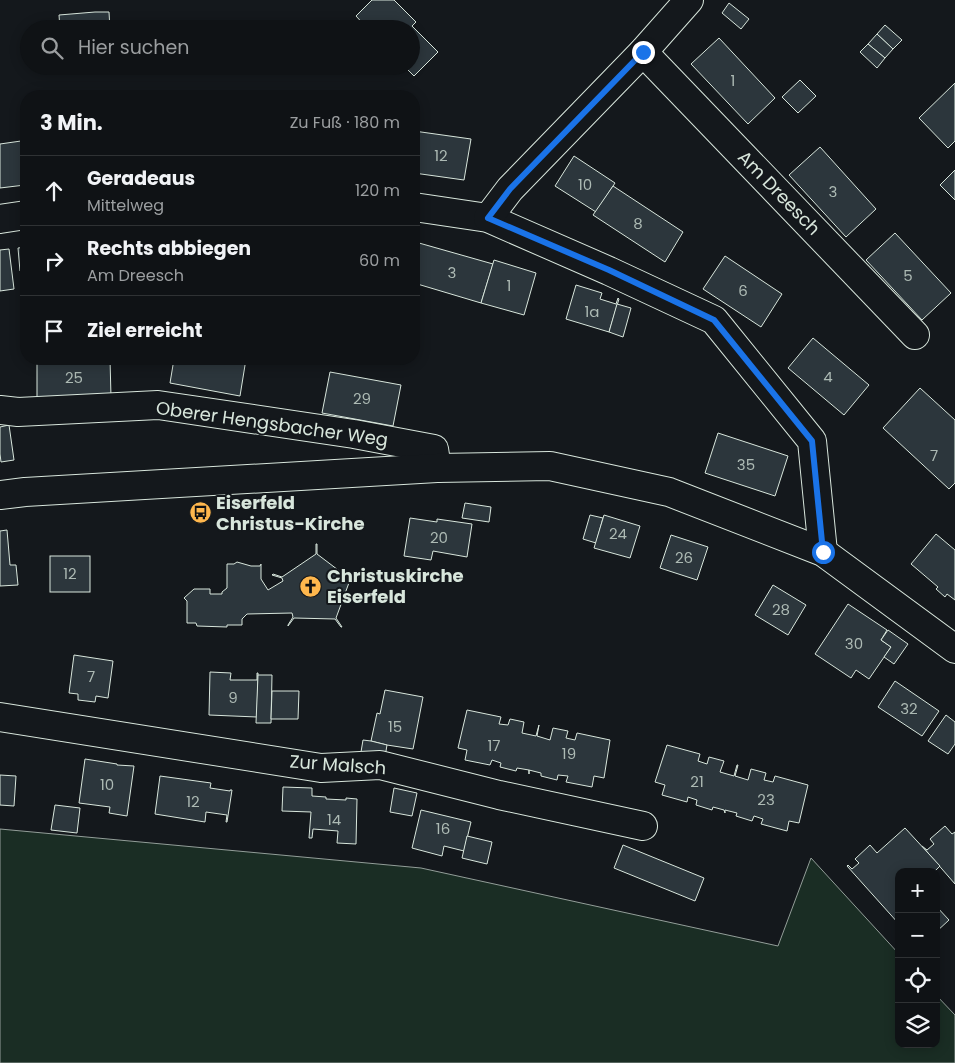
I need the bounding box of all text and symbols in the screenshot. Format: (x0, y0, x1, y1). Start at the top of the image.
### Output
search box (20, 20, 420, 75)
icon: search (38, 34, 66, 62)
text: Hier suchen (78, 34, 189, 61)
route end (632, 41, 655, 64)
house number: 1 (731, 70, 735, 91)
text: 3 Min. (40, 108, 103, 137)
text: Zu Fuß · 180 m (290, 111, 400, 134)
house number: 12 (434, 145, 448, 166)
street label: Am Dreesch (732, 145, 826, 241)
text: Geradeaus (87, 165, 195, 192)
house number: 10 (578, 174, 592, 195)
icon: ahead (40, 177, 68, 205)
text: 120 m (355, 179, 400, 202)
house number: 3 (829, 181, 837, 202)
text: Mittelweg (87, 194, 164, 217)
house number: 8 (633, 213, 643, 234)
text: Rechts abbiegen (87, 235, 251, 262)
icon: right (40, 247, 68, 275)
text: 60 m (359, 249, 400, 272)
house number: 3 (448, 262, 456, 283)
text: Am Dreesch (87, 264, 184, 287)
house number: 5 (903, 265, 913, 286)
house number: 1 (507, 275, 511, 296)
house number: 6 (738, 280, 748, 301)
house number: 1a (585, 301, 599, 322)
icon: arrive (40, 317, 68, 345)
text: Ziel erreicht (87, 317, 203, 344)
house number: 4 (823, 366, 833, 387)
house number: 25 (65, 367, 83, 388)
house number: 29 (353, 388, 371, 409)
street label: Oberer Hengsbacher Weg (154, 395, 390, 452)
house number: 7 (930, 445, 938, 466)
house number: 35 (737, 454, 755, 475)
place label: Eiserfeld Christus-Kirche (216, 490, 365, 536)
bus stop icon: Eiserfeld Christus-Kirche (188, 501, 212, 525)
house number: 24 (609, 523, 627, 544)
house number: 20 (430, 527, 448, 548)
route start (812, 541, 835, 564)
house number: 26 (675, 547, 693, 568)
house number: 12 (63, 563, 77, 584)
place label: Christuskirche Eiserfeld (327, 563, 464, 609)
church icon: Christuskirche Eiserfeld (299, 574, 323, 598)
house number: 28 (772, 599, 790, 620)
house number: 30 (845, 633, 863, 654)
house number: 7 (87, 666, 95, 687)
house number: 9 (228, 687, 238, 708)
house number: 32 (900, 698, 918, 719)
house number: 15 (388, 716, 402, 737)
house number: 17 (488, 735, 501, 756)
house number: 19 (562, 743, 576, 764)
street label: Zur Malsch (289, 749, 387, 780)
house number: 21 (690, 771, 704, 792)
house number: 10 (100, 774, 114, 795)
house number: 23 (757, 789, 775, 810)
house number: 12 (186, 791, 200, 812)
house number: 14 (327, 809, 341, 830)
house number: 16 (436, 818, 450, 839)
map controls (895, 868, 940, 1048)
button: + (895, 868, 940, 913)
button: − (895, 913, 940, 958)
button: locate (895, 958, 940, 1003)
button: layers (895, 1003, 940, 1048)

